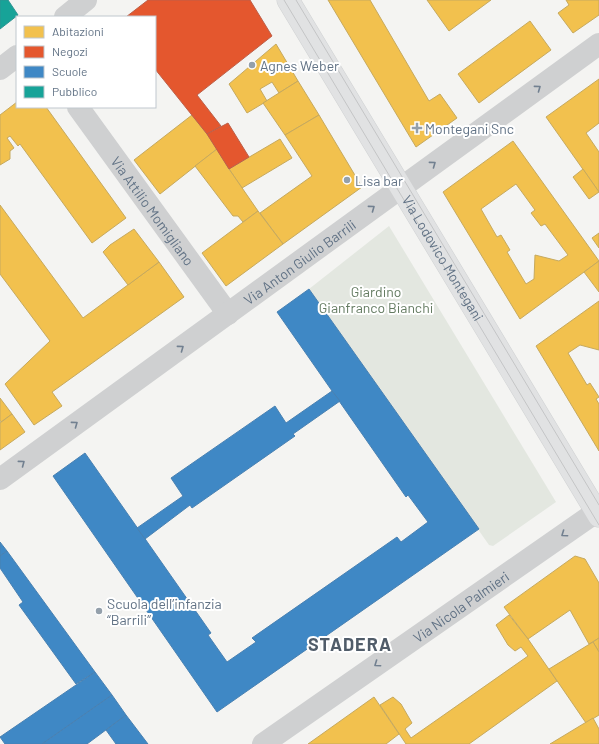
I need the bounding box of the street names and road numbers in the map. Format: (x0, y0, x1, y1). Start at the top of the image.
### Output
street label: Via Attilio Momigliano (108, 153, 198, 269)
street label: Via Lodovico Montegani (399, 192, 488, 324)
street label: Via Anton Giulio Barrili (240, 215, 359, 308)
street label: Via Nicola Palmieri (410, 567, 512, 646)

